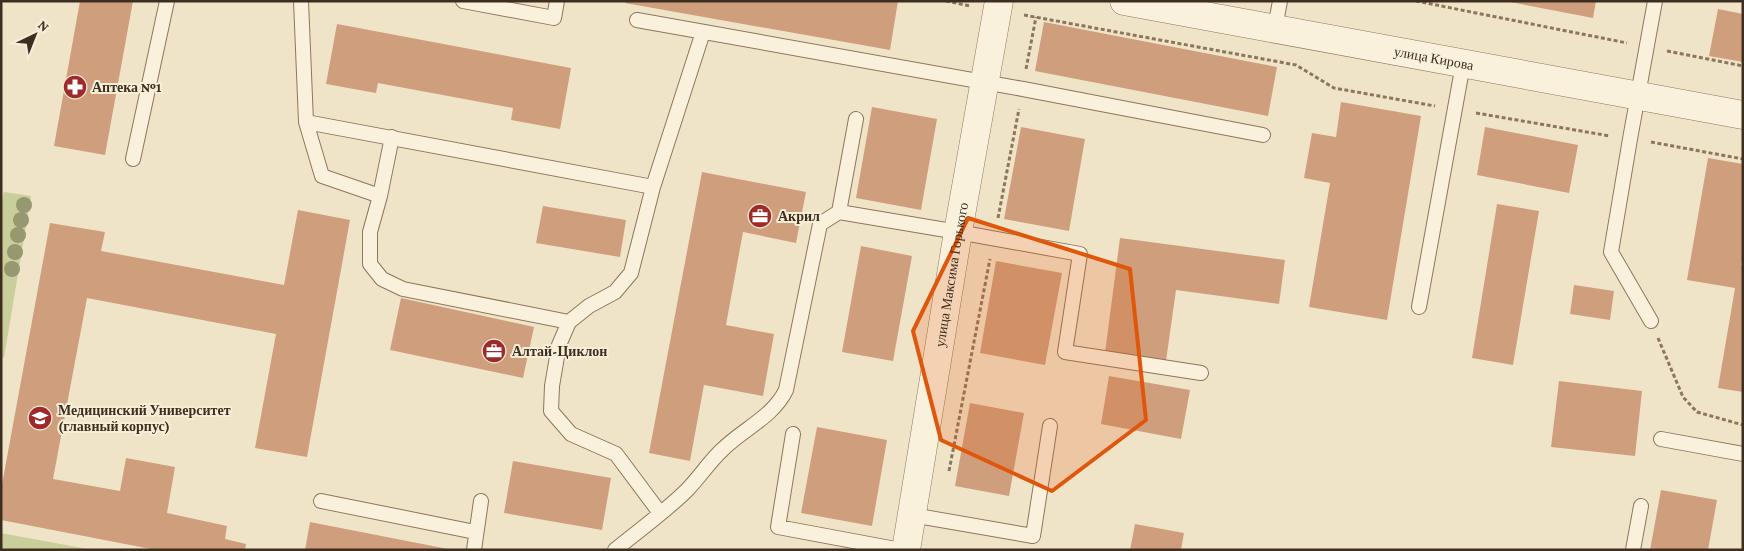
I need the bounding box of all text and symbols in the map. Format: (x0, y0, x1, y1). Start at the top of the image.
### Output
north arrow (10, 10, 60, 60)
text: N (35, 16, 53, 35)
street label: улица Кирова (1393, 43, 1476, 73)
pharmacy icon: Аптека №1 (62, 74, 88, 100)
place label: Аптека №1 (92, 79, 161, 95)
street label: улица Максима Горького (931, 201, 971, 348)
office icon: Акрил (747, 203, 773, 229)
place label: Акрил (778, 208, 820, 224)
office icon: Алтай-Циклон (481, 338, 507, 364)
place label: Алтай-Циклон (512, 343, 607, 359)
place label: Медицинский Университет (главный корпус) (58, 402, 231, 435)
school or university icon: Медицинский Университет (главный корпус) (27, 405, 53, 431)

